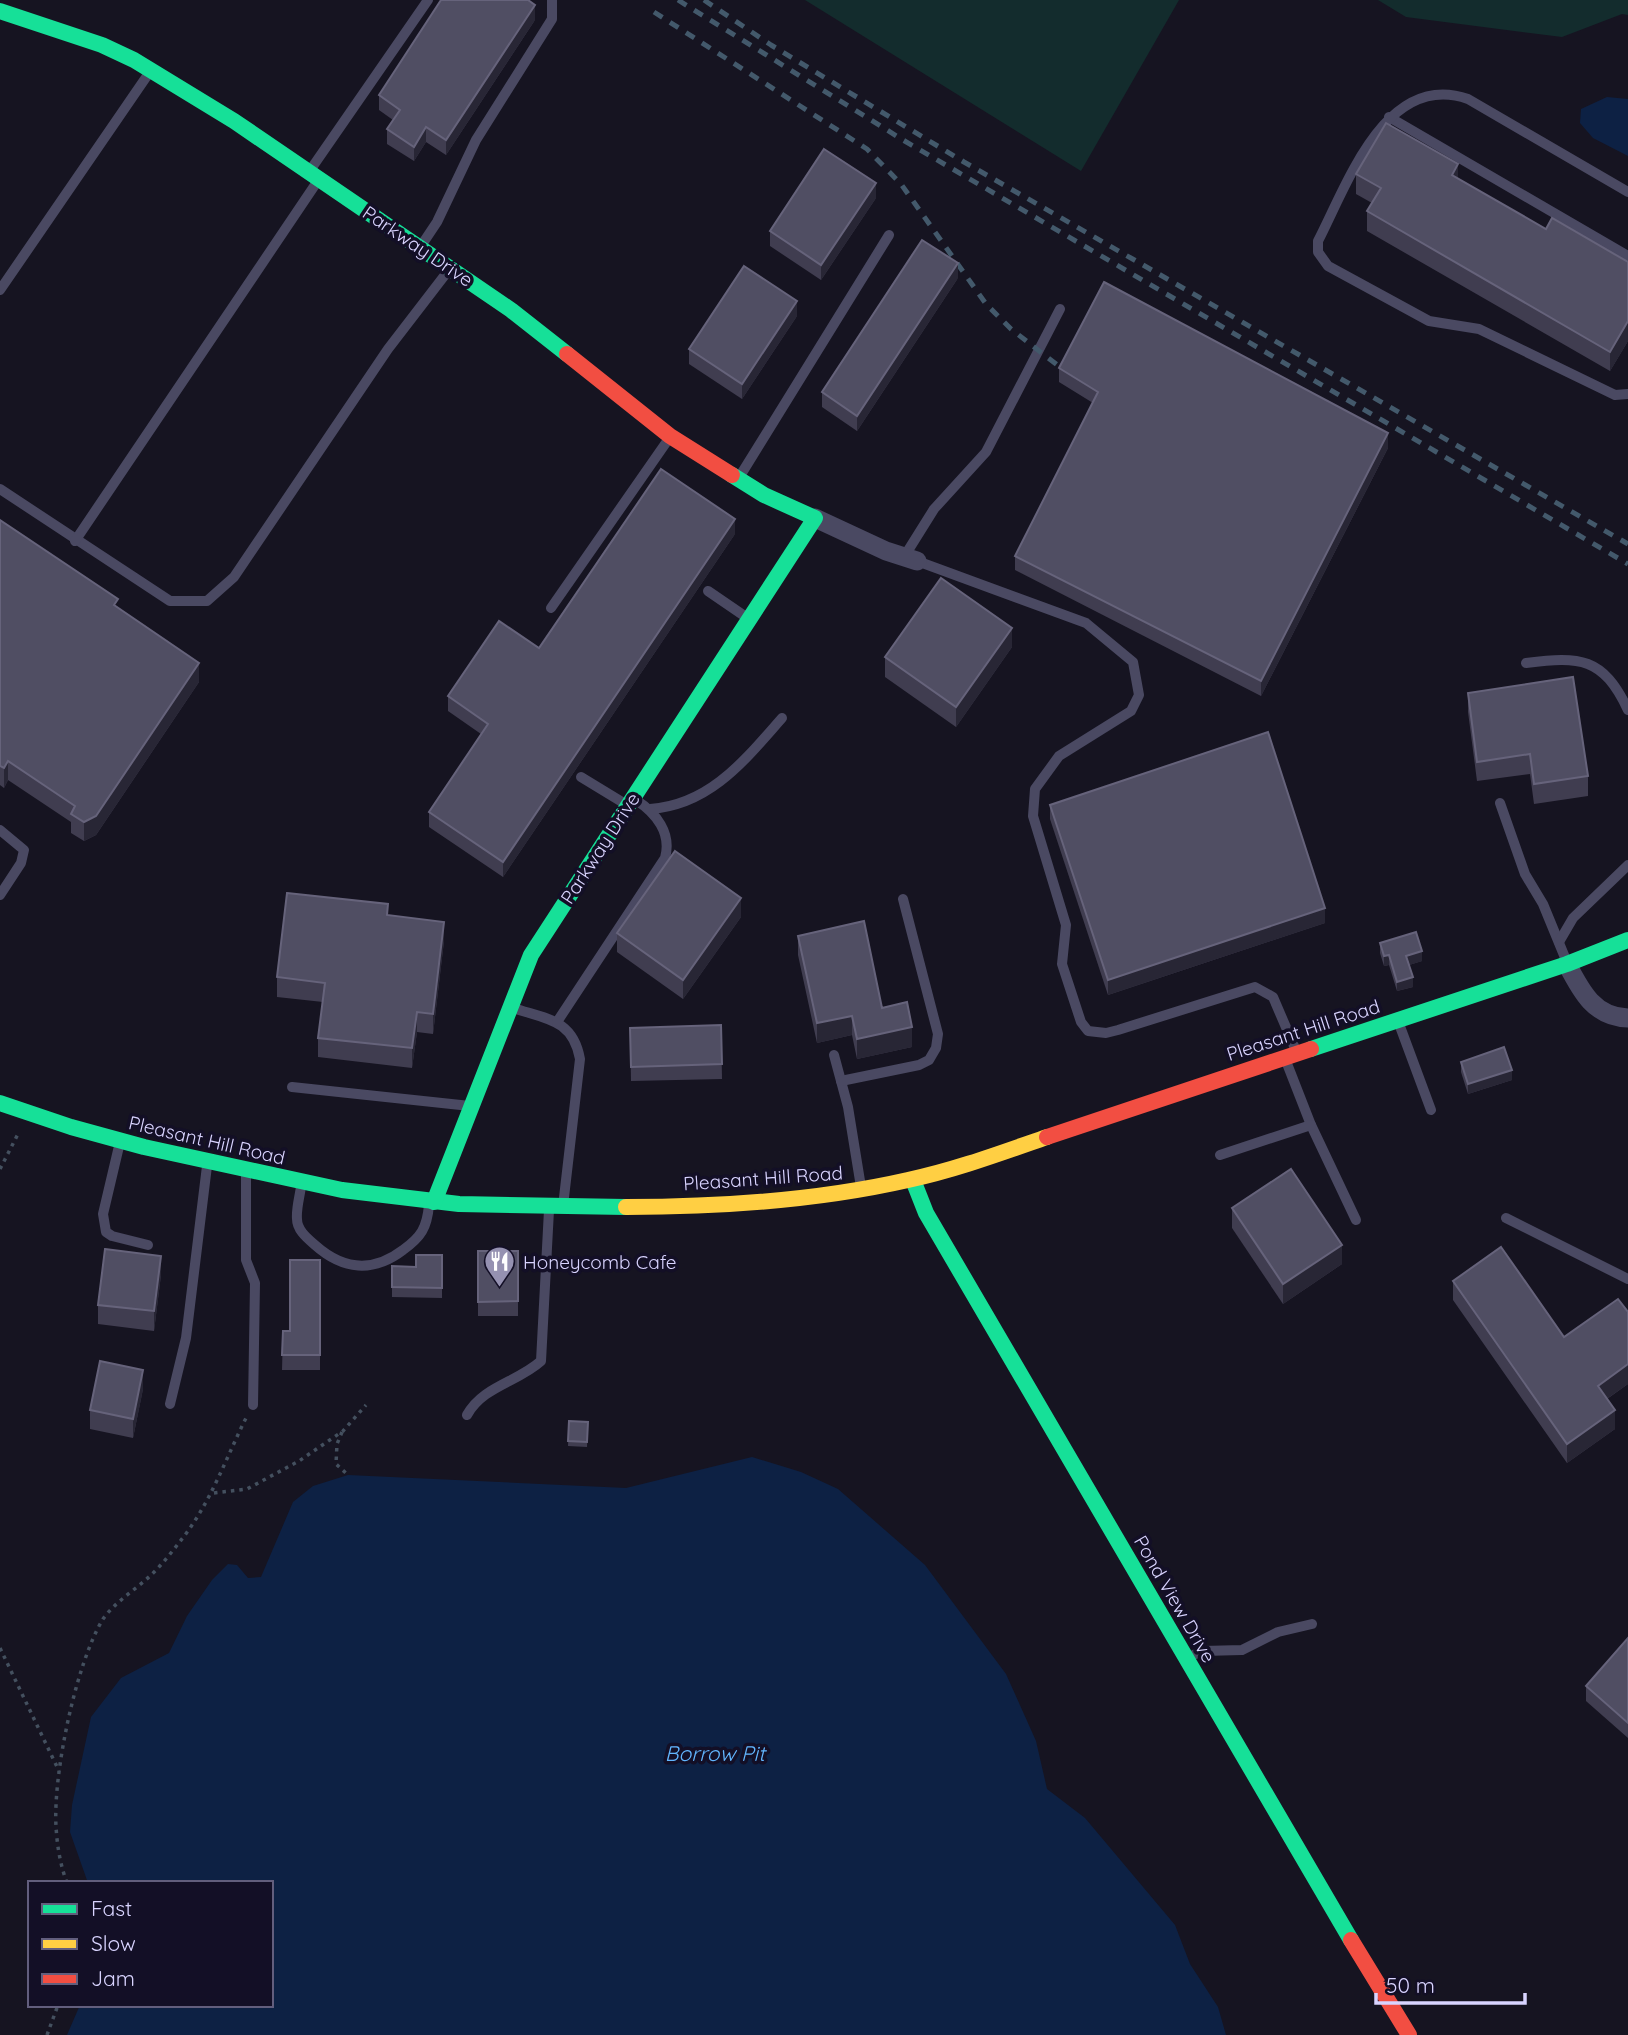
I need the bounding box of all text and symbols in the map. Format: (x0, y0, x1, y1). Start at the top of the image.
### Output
street label: Parkway Drive (358, 200, 478, 292)
street label: Parkway Drive (555, 788, 645, 908)
street label: Pleasant Hill Road (1223, 994, 1383, 1066)
street label: Pleasant Hill Road (126, 1110, 288, 1170)
street label: Pleasant Hill Road (682, 1160, 844, 1196)
restaurant icon: Honeycomb Cafe (483, 1245, 517, 1289)
place label: Honeycomb Cafe (523, 1250, 677, 1274)
street label: Pond View Drive (1129, 1531, 1221, 1667)
water label: Borrow Pit (665, 1740, 768, 1766)
legend (28, 1881, 273, 2007)
text: Fast (91, 1895, 132, 1921)
text: Slow (91, 1930, 136, 1956)
scale bar (1376, 1962, 1525, 2006)
text: Jam (91, 1965, 135, 1991)
text: 50 m (1386, 1972, 1435, 1998)

